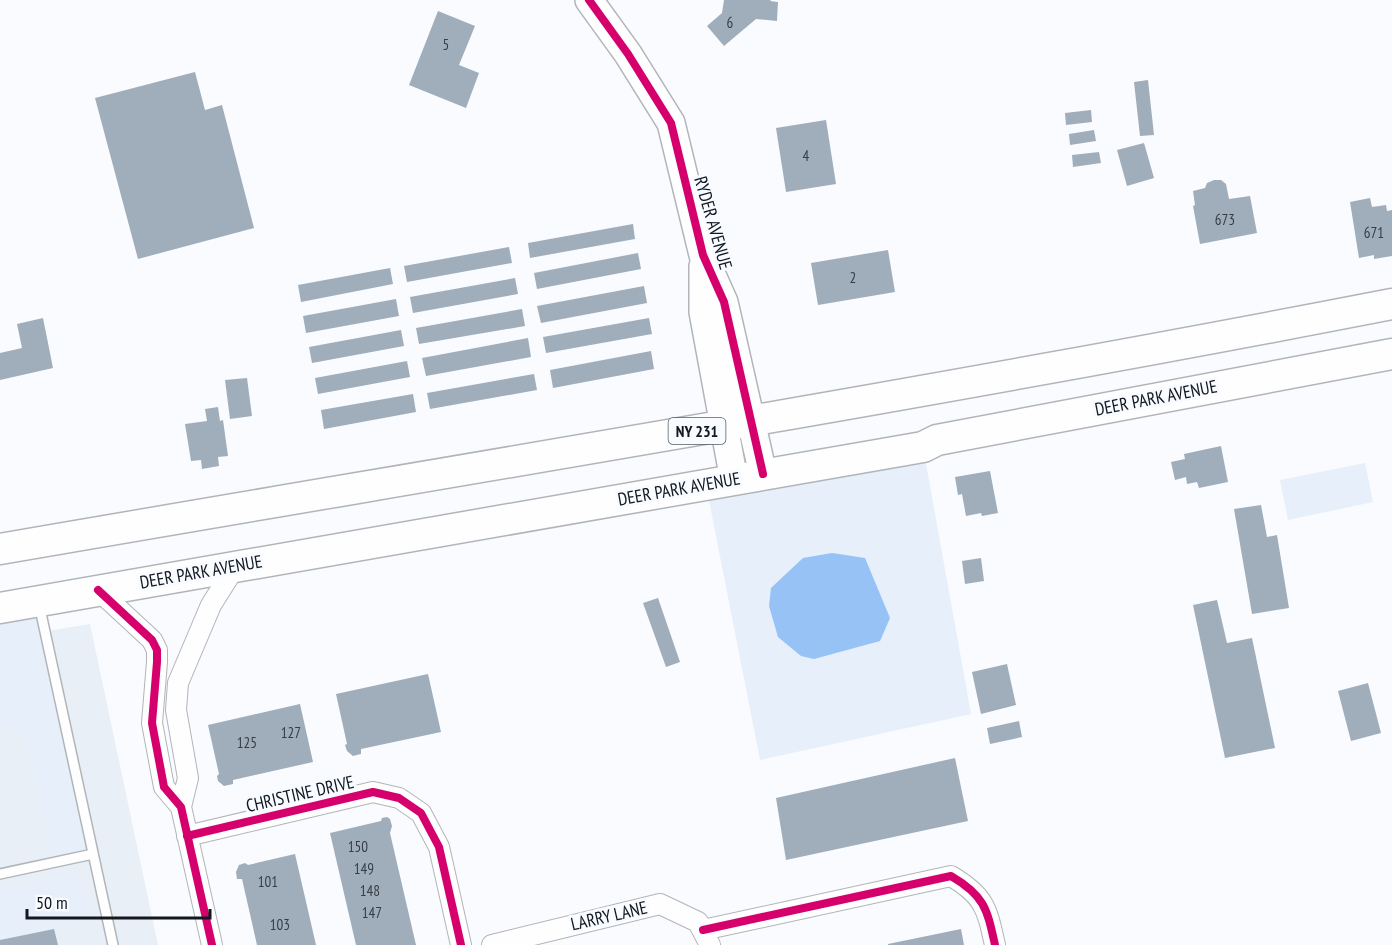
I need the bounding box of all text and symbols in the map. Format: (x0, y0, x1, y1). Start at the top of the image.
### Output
house number: 6 (727, 13, 734, 32)
house number: 5 (443, 35, 449, 54)
house number: 4 (803, 146, 810, 165)
street label: RYDER AVENUE (689, 174, 738, 272)
house number: 673 (1215, 210, 1235, 229)
house number: 671 (1364, 223, 1384, 242)
house number: 2 (850, 268, 856, 287)
street label: DEER PARK AVENUE (1093, 374, 1219, 421)
road number: NY 231 (668, 418, 726, 444)
street label: DEER PARK AVENUE (616, 466, 742, 511)
street label: DEER PARK AVENUE (138, 549, 264, 594)
house number: 127 (281, 723, 301, 742)
house number: 125 (237, 733, 257, 752)
street label: CHRISTINE DRIVE (244, 770, 356, 817)
house number: 150 (348, 837, 368, 856)
house number: 149 (354, 859, 374, 878)
house number: 101 (258, 872, 278, 891)
house number: 148 (360, 881, 380, 900)
scale bar (27, 882, 210, 920)
text: 50 m (36, 891, 68, 914)
street label: LARRY LANE (568, 896, 649, 935)
house number: 147 (362, 903, 382, 922)
house number: 103 (270, 915, 290, 934)

